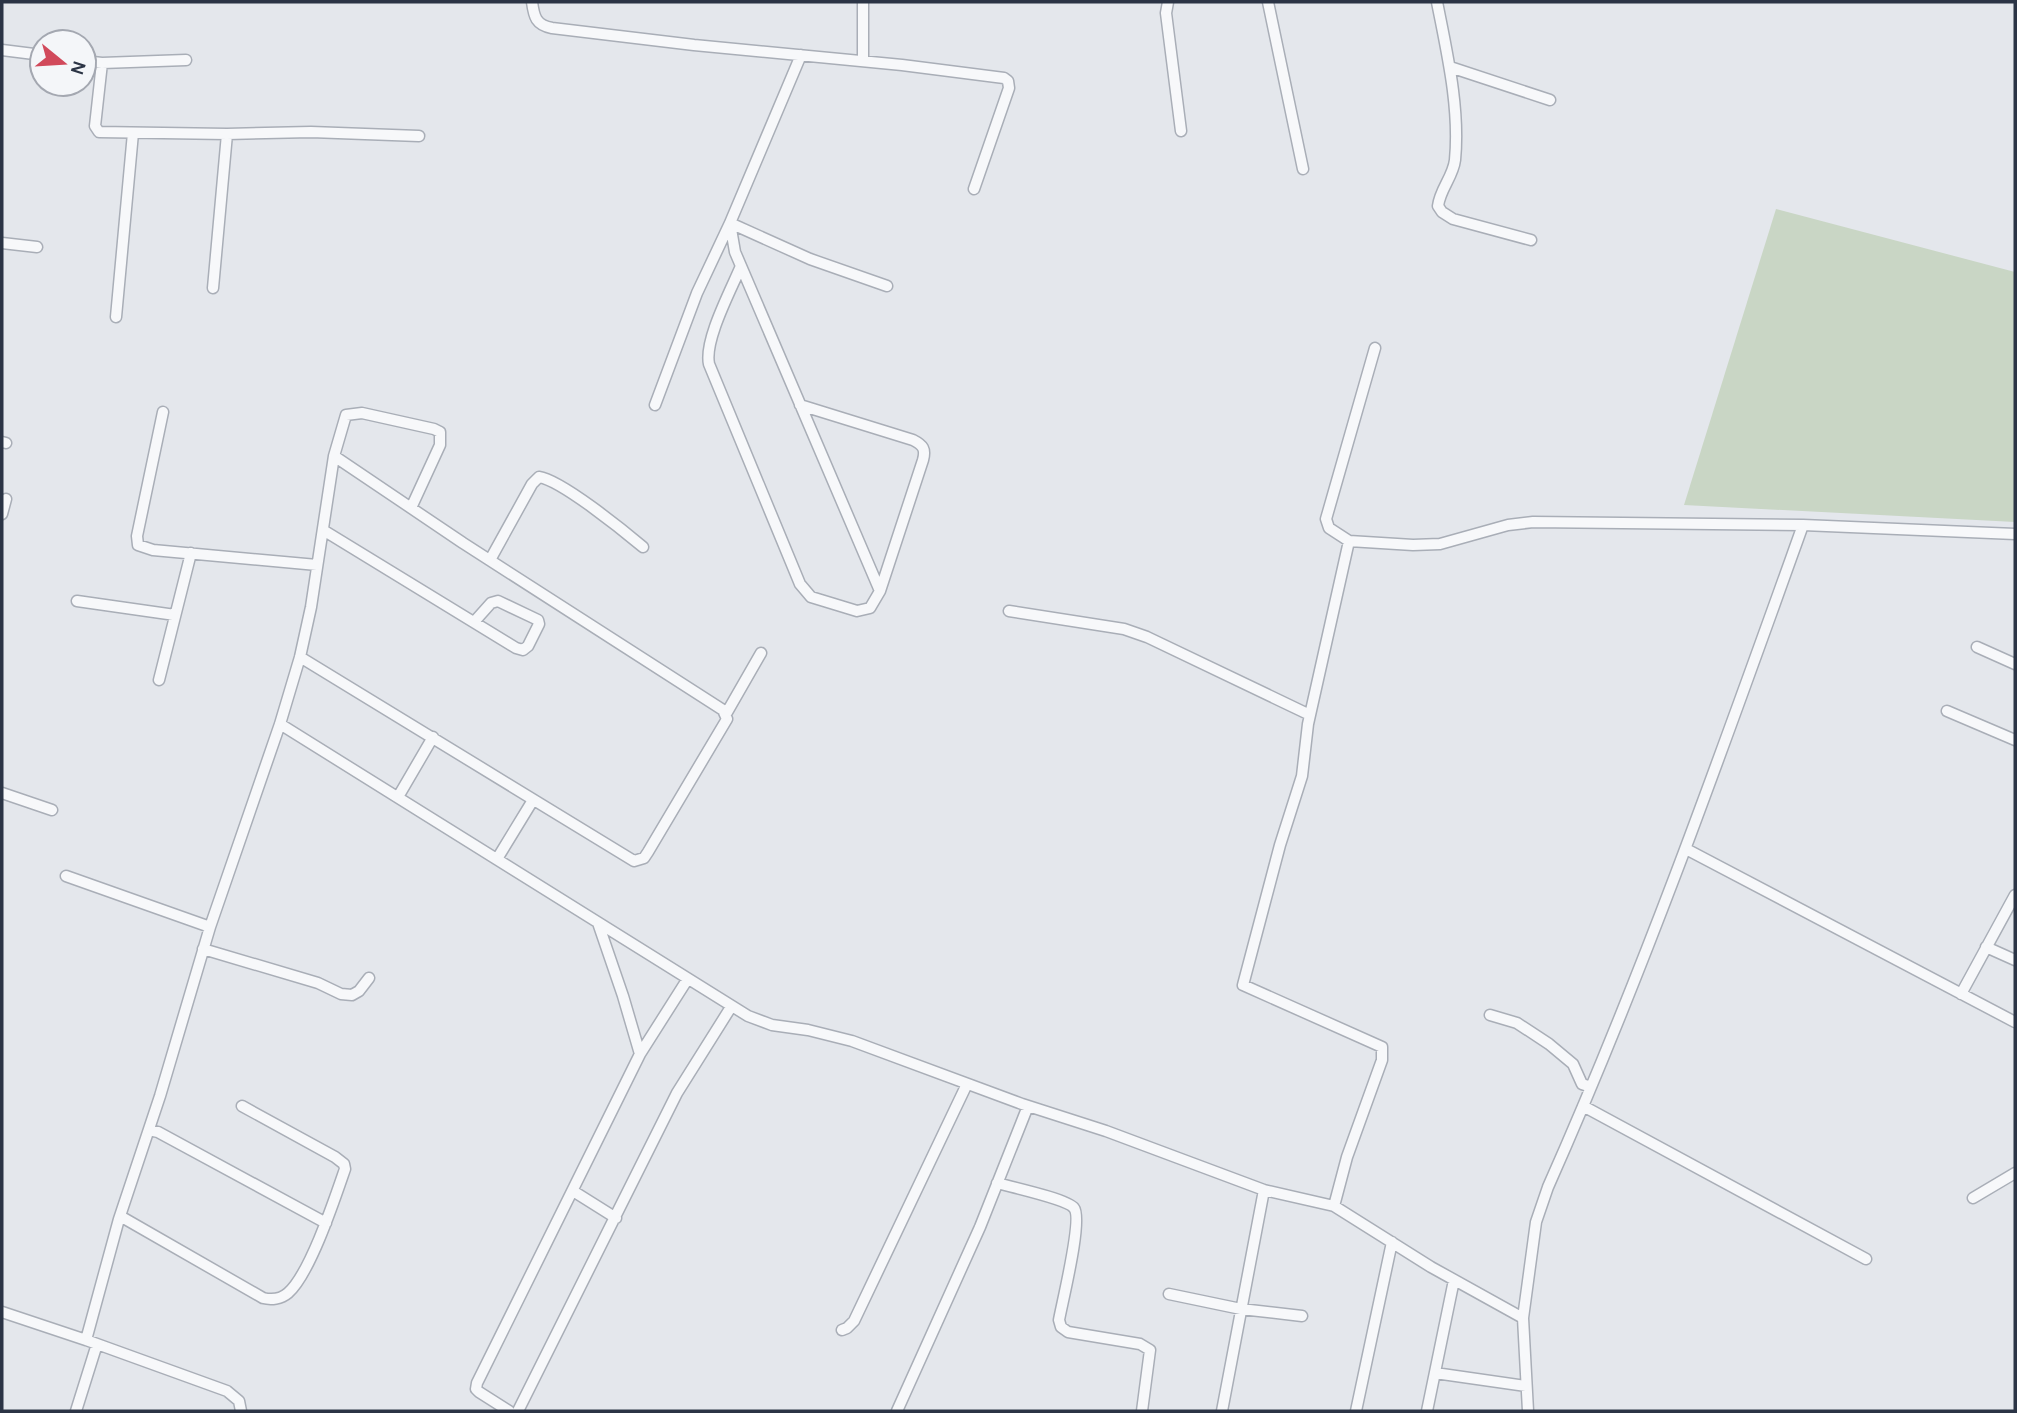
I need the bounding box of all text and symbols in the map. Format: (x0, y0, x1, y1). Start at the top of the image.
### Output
north arrow (28, 28, 98, 98)
text: N (66, 58, 91, 78)

